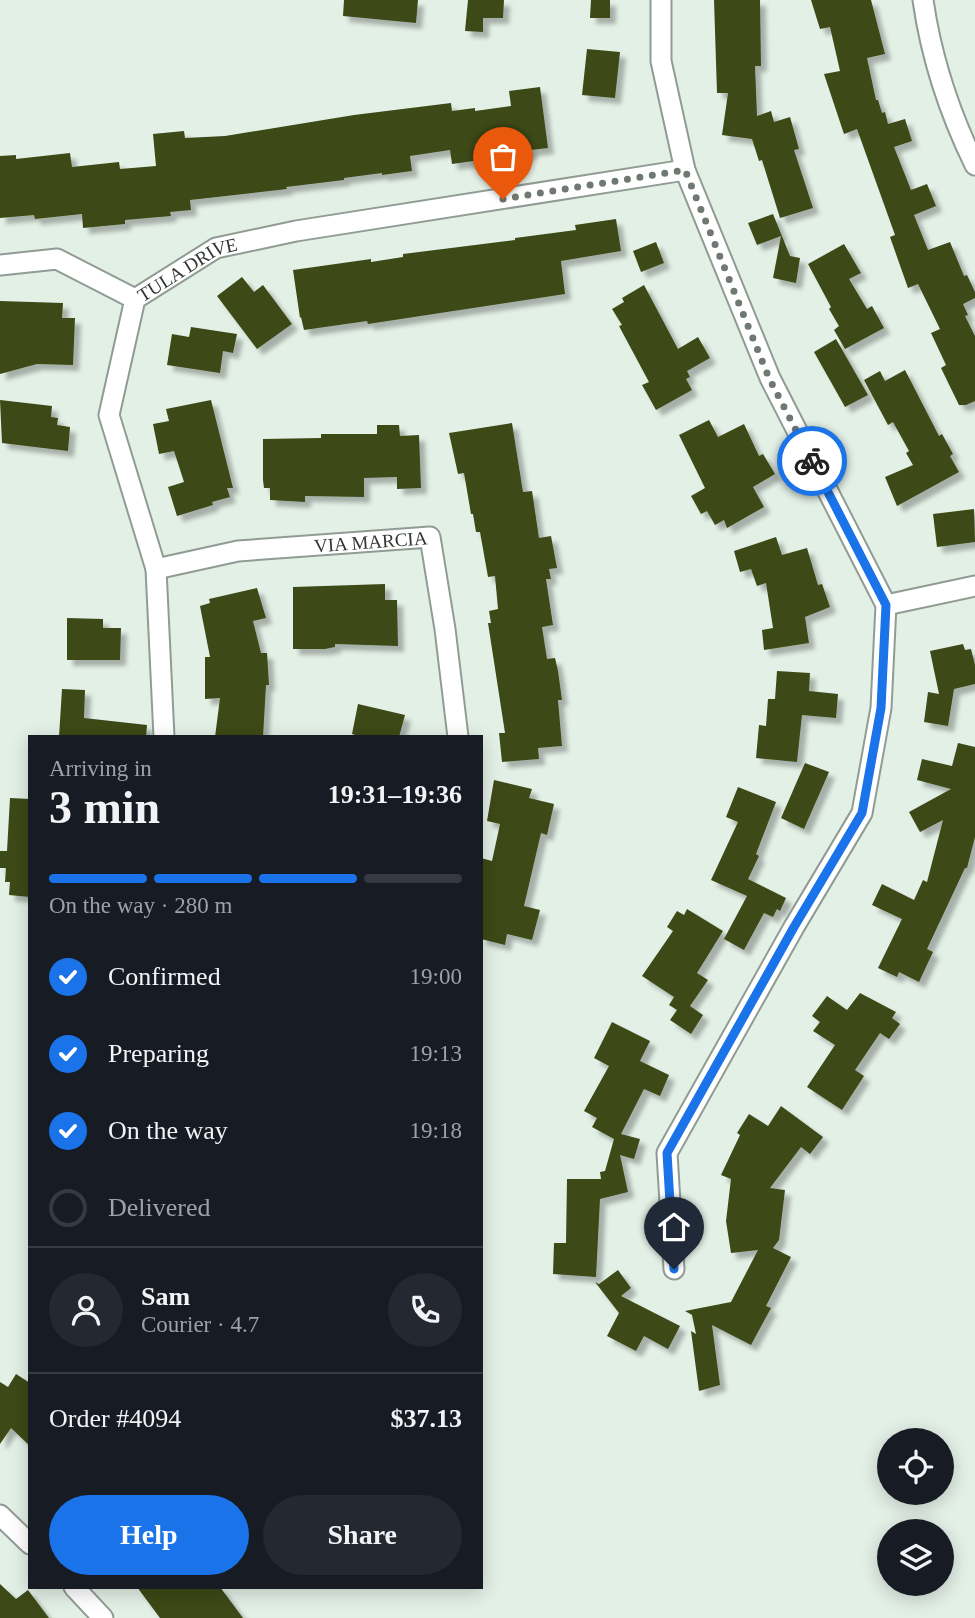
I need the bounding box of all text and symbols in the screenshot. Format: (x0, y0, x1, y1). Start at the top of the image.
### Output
pin (473, 127, 533, 199)
icon: bag (484, 138, 522, 176)
street label: TULA DRIVE (133, 233, 239, 305)
courier (777, 426, 847, 496)
icon: bike (793, 442, 831, 480)
street label: VIA MARCIA (313, 527, 428, 556)
text: Arriving in (49, 756, 152, 781)
text: 19:31–19:36 (328, 780, 462, 809)
text: 3 min (49, 782, 160, 833)
text: On the way · 280 m (49, 893, 232, 918)
icon: check (49, 958, 87, 996)
text: Confirmed (108, 962, 221, 991)
text: 19:00 (410, 964, 462, 989)
icon: check (49, 1035, 87, 1073)
text: Preparing (108, 1039, 209, 1068)
text: 19:13 (410, 1041, 462, 1066)
icon: check (49, 1112, 87, 1150)
text: On the way (108, 1116, 228, 1145)
text: 19:18 (410, 1118, 462, 1143)
text: Delivered (108, 1193, 211, 1222)
pin (644, 1197, 704, 1269)
icon: home (655, 1208, 693, 1246)
button: person (49, 1273, 123, 1347)
button: phone (388, 1273, 462, 1347)
text: Sam (141, 1282, 190, 1311)
text: Courier · 4.7 (141, 1312, 259, 1337)
text: Order #4094 (49, 1404, 181, 1433)
text: $37.13 (391, 1404, 462, 1433)
map controls (877, 1428, 954, 1596)
button: locate (877, 1428, 954, 1505)
button: Help (49, 1495, 249, 1575)
button: Share (263, 1495, 462, 1575)
button: layers (877, 1519, 954, 1596)

